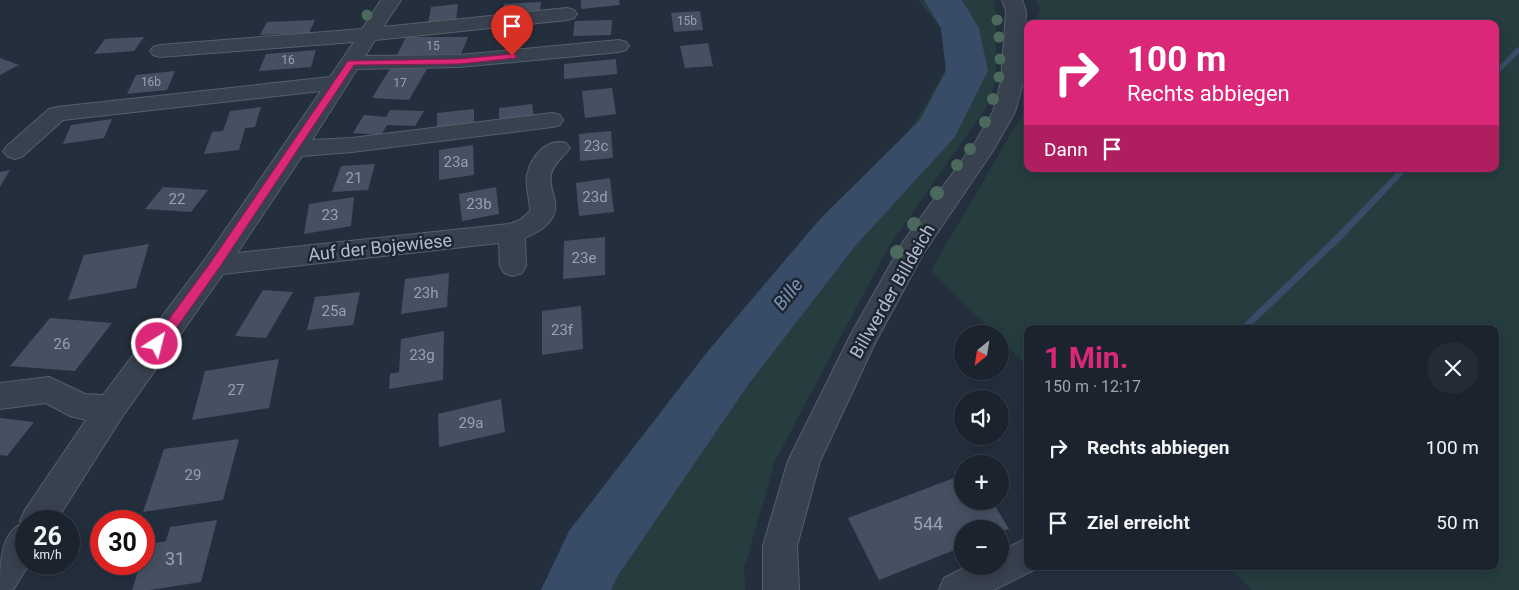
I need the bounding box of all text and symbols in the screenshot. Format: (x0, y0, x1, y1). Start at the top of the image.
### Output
pin (491, 5, 533, 56)
icon: arrive (498, 12, 526, 40)
house number: 15b (677, 14, 697, 28)
house number: 15 (426, 39, 440, 53)
text: 100 m (1127, 39, 1226, 80)
icon: right (1044, 40, 1109, 105)
house number: 16 (281, 53, 295, 67)
house number: 16b (141, 75, 161, 89)
house number: 17 (393, 76, 407, 90)
text: Rechts abbiegen (1127, 81, 1290, 106)
icon: arrive (1098, 135, 1126, 163)
house number: 23c (584, 137, 609, 155)
text: Dann (1044, 138, 1088, 161)
house number: 23a (443, 153, 469, 171)
house number: 21 (346, 169, 362, 187)
house number: 23d (582, 188, 608, 206)
house number: 22 (169, 190, 185, 208)
house number: 23b (466, 195, 492, 213)
house number: 23 (322, 206, 338, 224)
street label: Billwerder Billdeich (845, 220, 939, 362)
street label: Auf der Bojewiese (307, 229, 453, 265)
house number: 23e (572, 249, 596, 267)
water label: Bille (768, 273, 808, 315)
house number: 23h (413, 284, 439, 302)
house number: 25a (321, 302, 347, 320)
position arrow (130, 317, 182, 369)
house number: 23f (551, 321, 574, 339)
north arrow (954, 325, 1009, 380)
map controls (954, 325, 1009, 575)
house number: 26 (54, 335, 70, 353)
text: 1 Min. (1044, 340, 1128, 375)
button: close (1427, 342, 1479, 394)
house number: 23g (409, 346, 435, 364)
text: 150 m · 12:17 (1044, 377, 1141, 396)
house number: 27 (228, 381, 244, 399)
button: sound (954, 390, 1009, 445)
house number: 29a (458, 414, 484, 432)
icon: right (1044, 434, 1072, 462)
text: Rechts abbiegen (1087, 436, 1229, 459)
text: 100 m (1426, 436, 1479, 459)
button: + (954, 455, 1009, 510)
house number: 29 (185, 466, 201, 484)
icon: arrive (1044, 509, 1072, 537)
speed limit sign: 30 (90, 510, 155, 575)
text: Ziel erreicht (1087, 511, 1190, 534)
text: 50 m (1436, 511, 1479, 534)
house number: 544 (913, 513, 943, 534)
button: − (954, 520, 1009, 575)
text: 26 (33, 522, 62, 551)
text: km/h (33, 548, 62, 562)
house number: 31 (165, 548, 185, 569)

